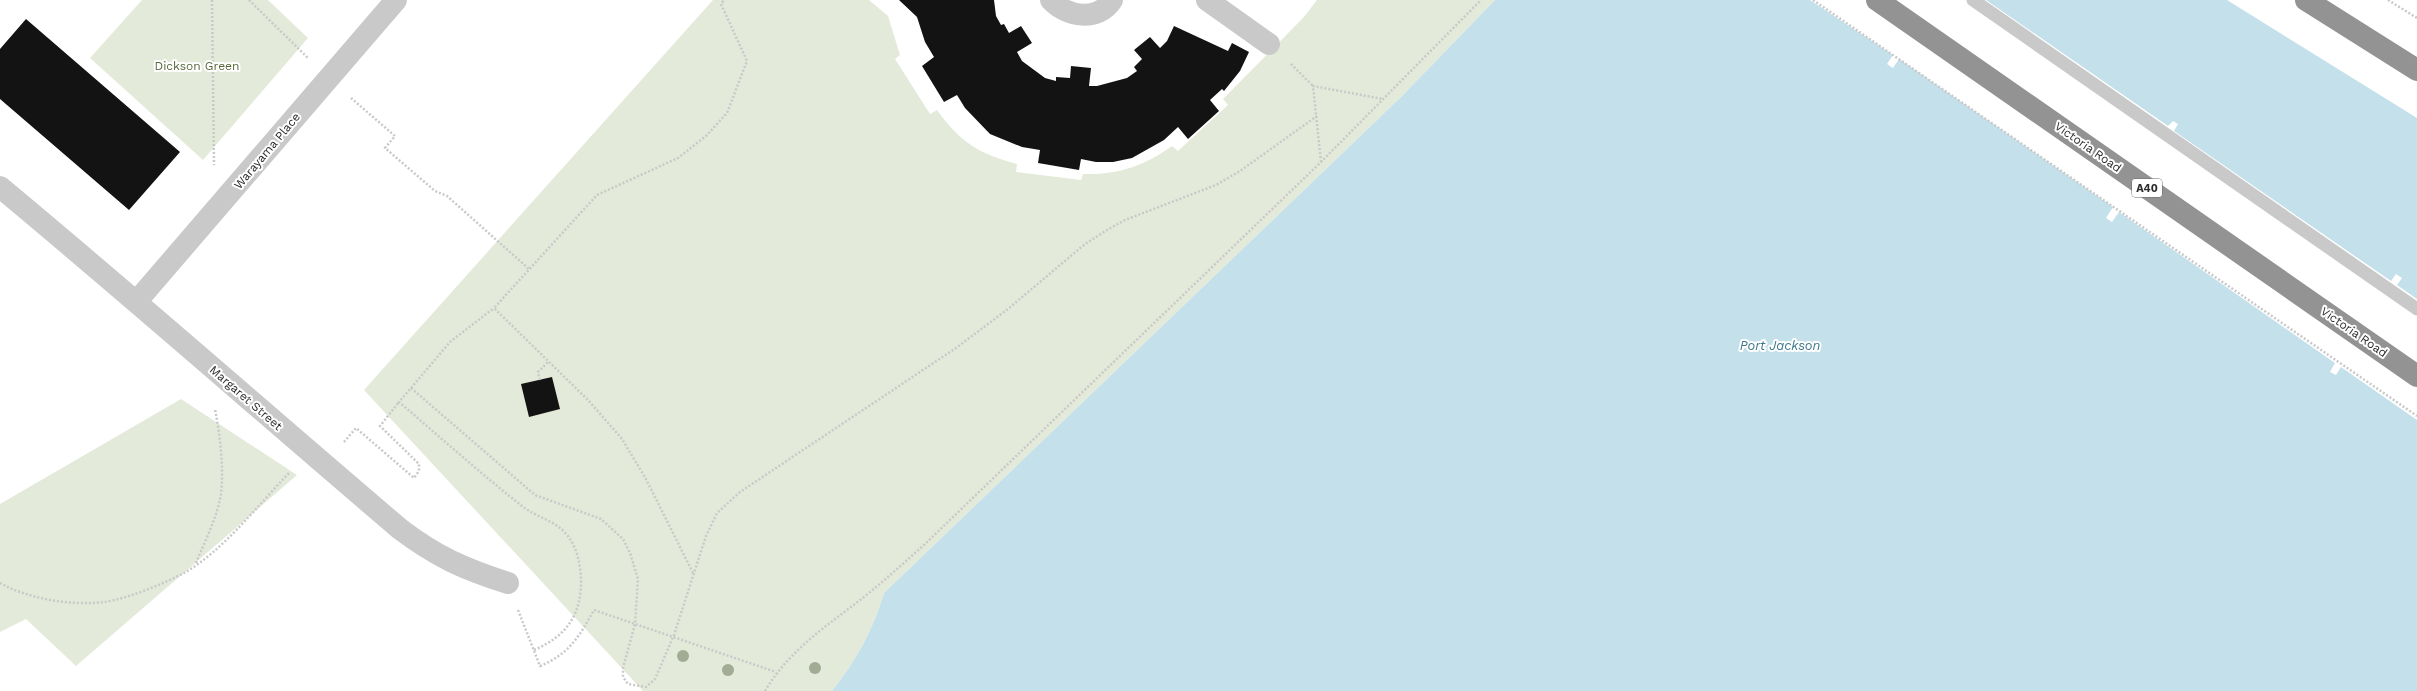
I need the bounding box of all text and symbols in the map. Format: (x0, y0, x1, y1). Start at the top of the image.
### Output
park label: Dickson Green (155, 59, 239, 73)
street label: Warayama Place (231, 110, 303, 192)
street label: Victoria Road (2052, 119, 2124, 175)
road number: A40 (2132, 179, 2162, 197)
street label: Victoria Road (2318, 304, 2390, 360)
water label: Port Jackson (1740, 338, 1820, 353)
street label: Margaret Street (207, 363, 285, 433)

